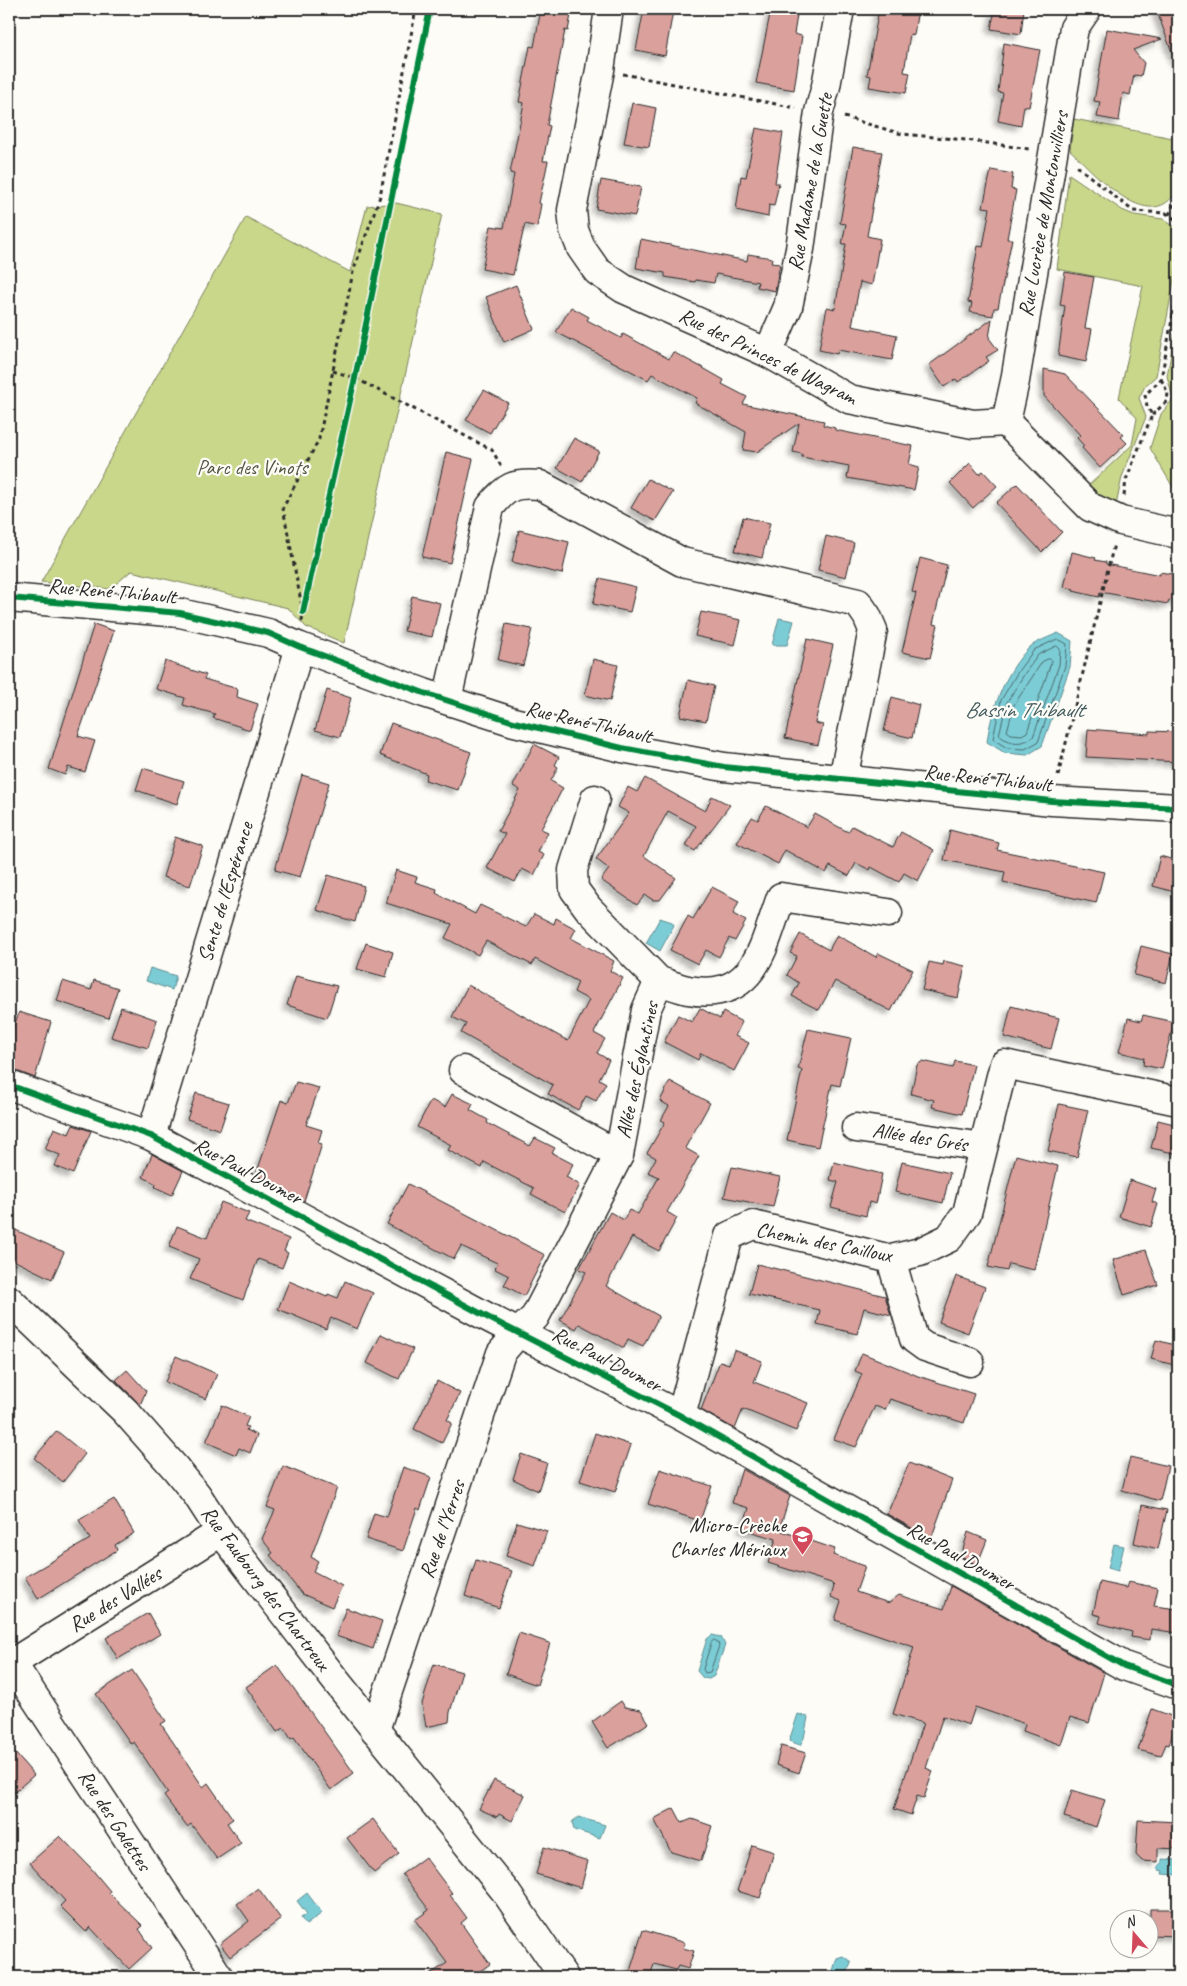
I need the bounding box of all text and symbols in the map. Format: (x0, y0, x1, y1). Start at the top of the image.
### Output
street label: Rue Madame de la Guette (782, 89, 839, 273)
street label: Rue Lucrèce de Montonvilliers (1012, 108, 1074, 319)
street label: Rue des Princes de Wagram (675, 302, 863, 411)
park label: Parc des Vinots (197, 454, 309, 480)
street label: Rue René Thibault (47, 572, 179, 610)
street label: Rue René Thibault (523, 695, 657, 750)
water label: Bassin Thibault (965, 696, 1088, 724)
street label: Rue René Thibault (923, 758, 1055, 798)
street label: Sente de l'Espérance (191, 818, 259, 965)
street label: Allée des Églantines (610, 997, 665, 1141)
street label: Allée des Grés (871, 1117, 971, 1158)
street label: Rue Paul Doumer (189, 1132, 308, 1211)
street label: Chemin des Cailloux (754, 1216, 896, 1268)
street label: Rue Paul Doumer (548, 1320, 667, 1398)
street label: Rue de l'Yerres (413, 1475, 471, 1581)
street label: Rue Faubourg des Chartreux (196, 1501, 337, 1677)
place label: Micro-Crèche Charles Mériaux (670, 1512, 788, 1562)
street label: Rue Paul Doumer (903, 1516, 1021, 1597)
school or university icon: Micro-Crèche Charles Mériaux (790, 1525, 814, 1556)
street label: Rue des Vallées (64, 1559, 168, 1638)
street label: Rue des Galettes (73, 1765, 158, 1877)
north arrow (1110, 1908, 1160, 1958)
text: N (1123, 1912, 1139, 1932)

